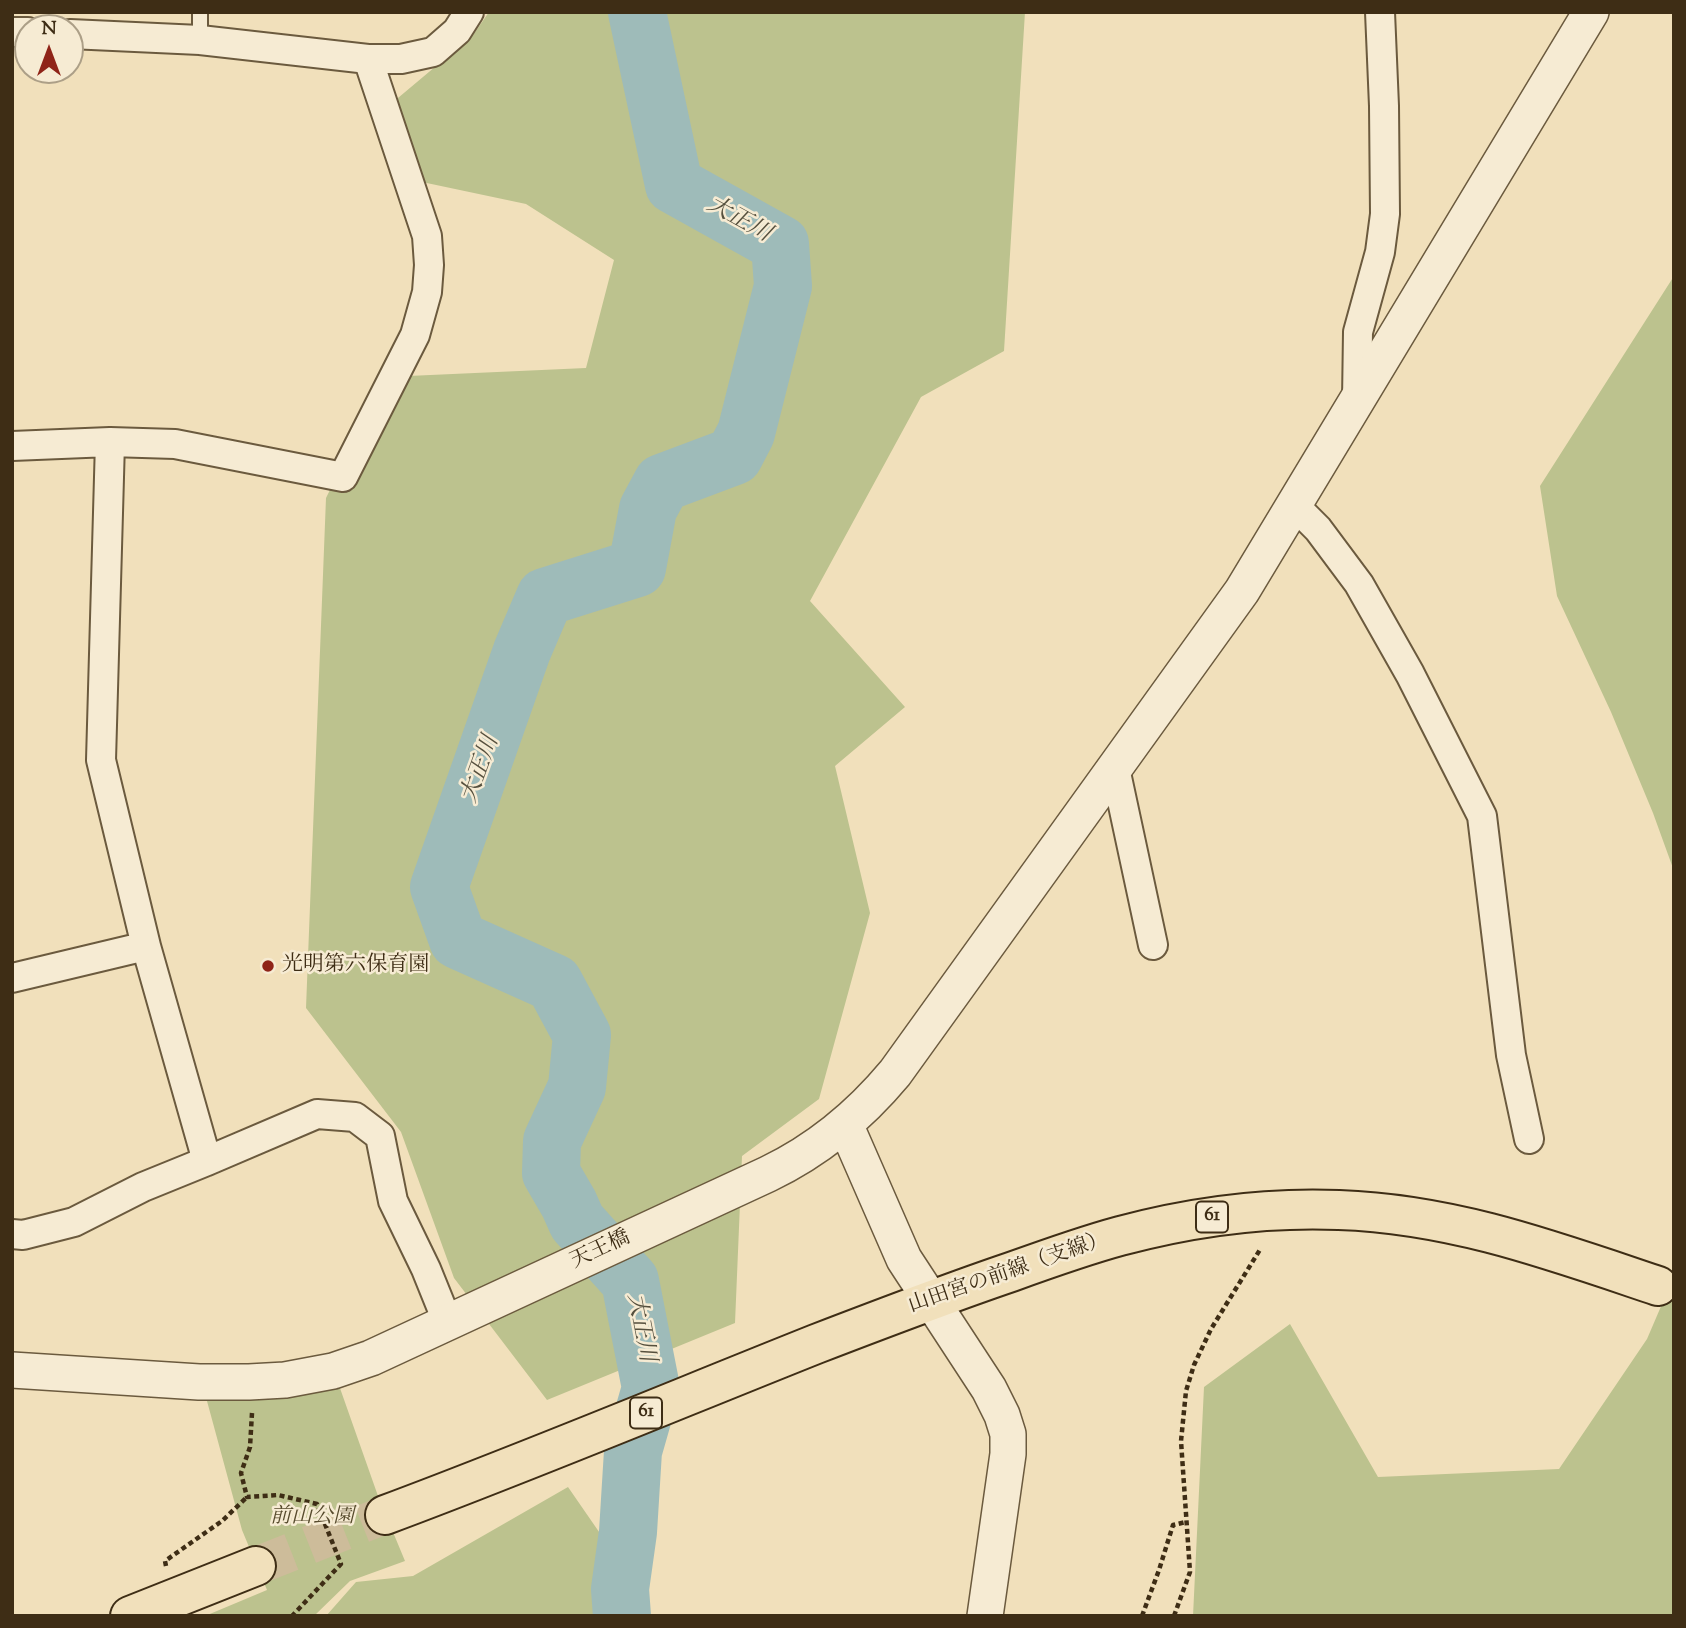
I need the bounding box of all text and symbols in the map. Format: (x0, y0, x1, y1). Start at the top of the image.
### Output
north arrow (14, 14, 84, 84)
text: N (41, 16, 57, 43)
water label: 大正川 (701, 192, 775, 250)
water label: 大正川 (457, 733, 507, 807)
place label: 光明第六保育園 (282, 953, 429, 979)
marker: 光明第六保育園 (260, 958, 276, 974)
road number: 61 (1196, 1202, 1228, 1232)
street label: 天王橋 (567, 1226, 635, 1276)
street label: 山田宮の前線（支線） (906, 1228, 1112, 1320)
water label: 大正川 (619, 1292, 659, 1364)
road number: 61 (630, 1398, 662, 1428)
park label: 前山公園 (270, 1505, 354, 1531)

